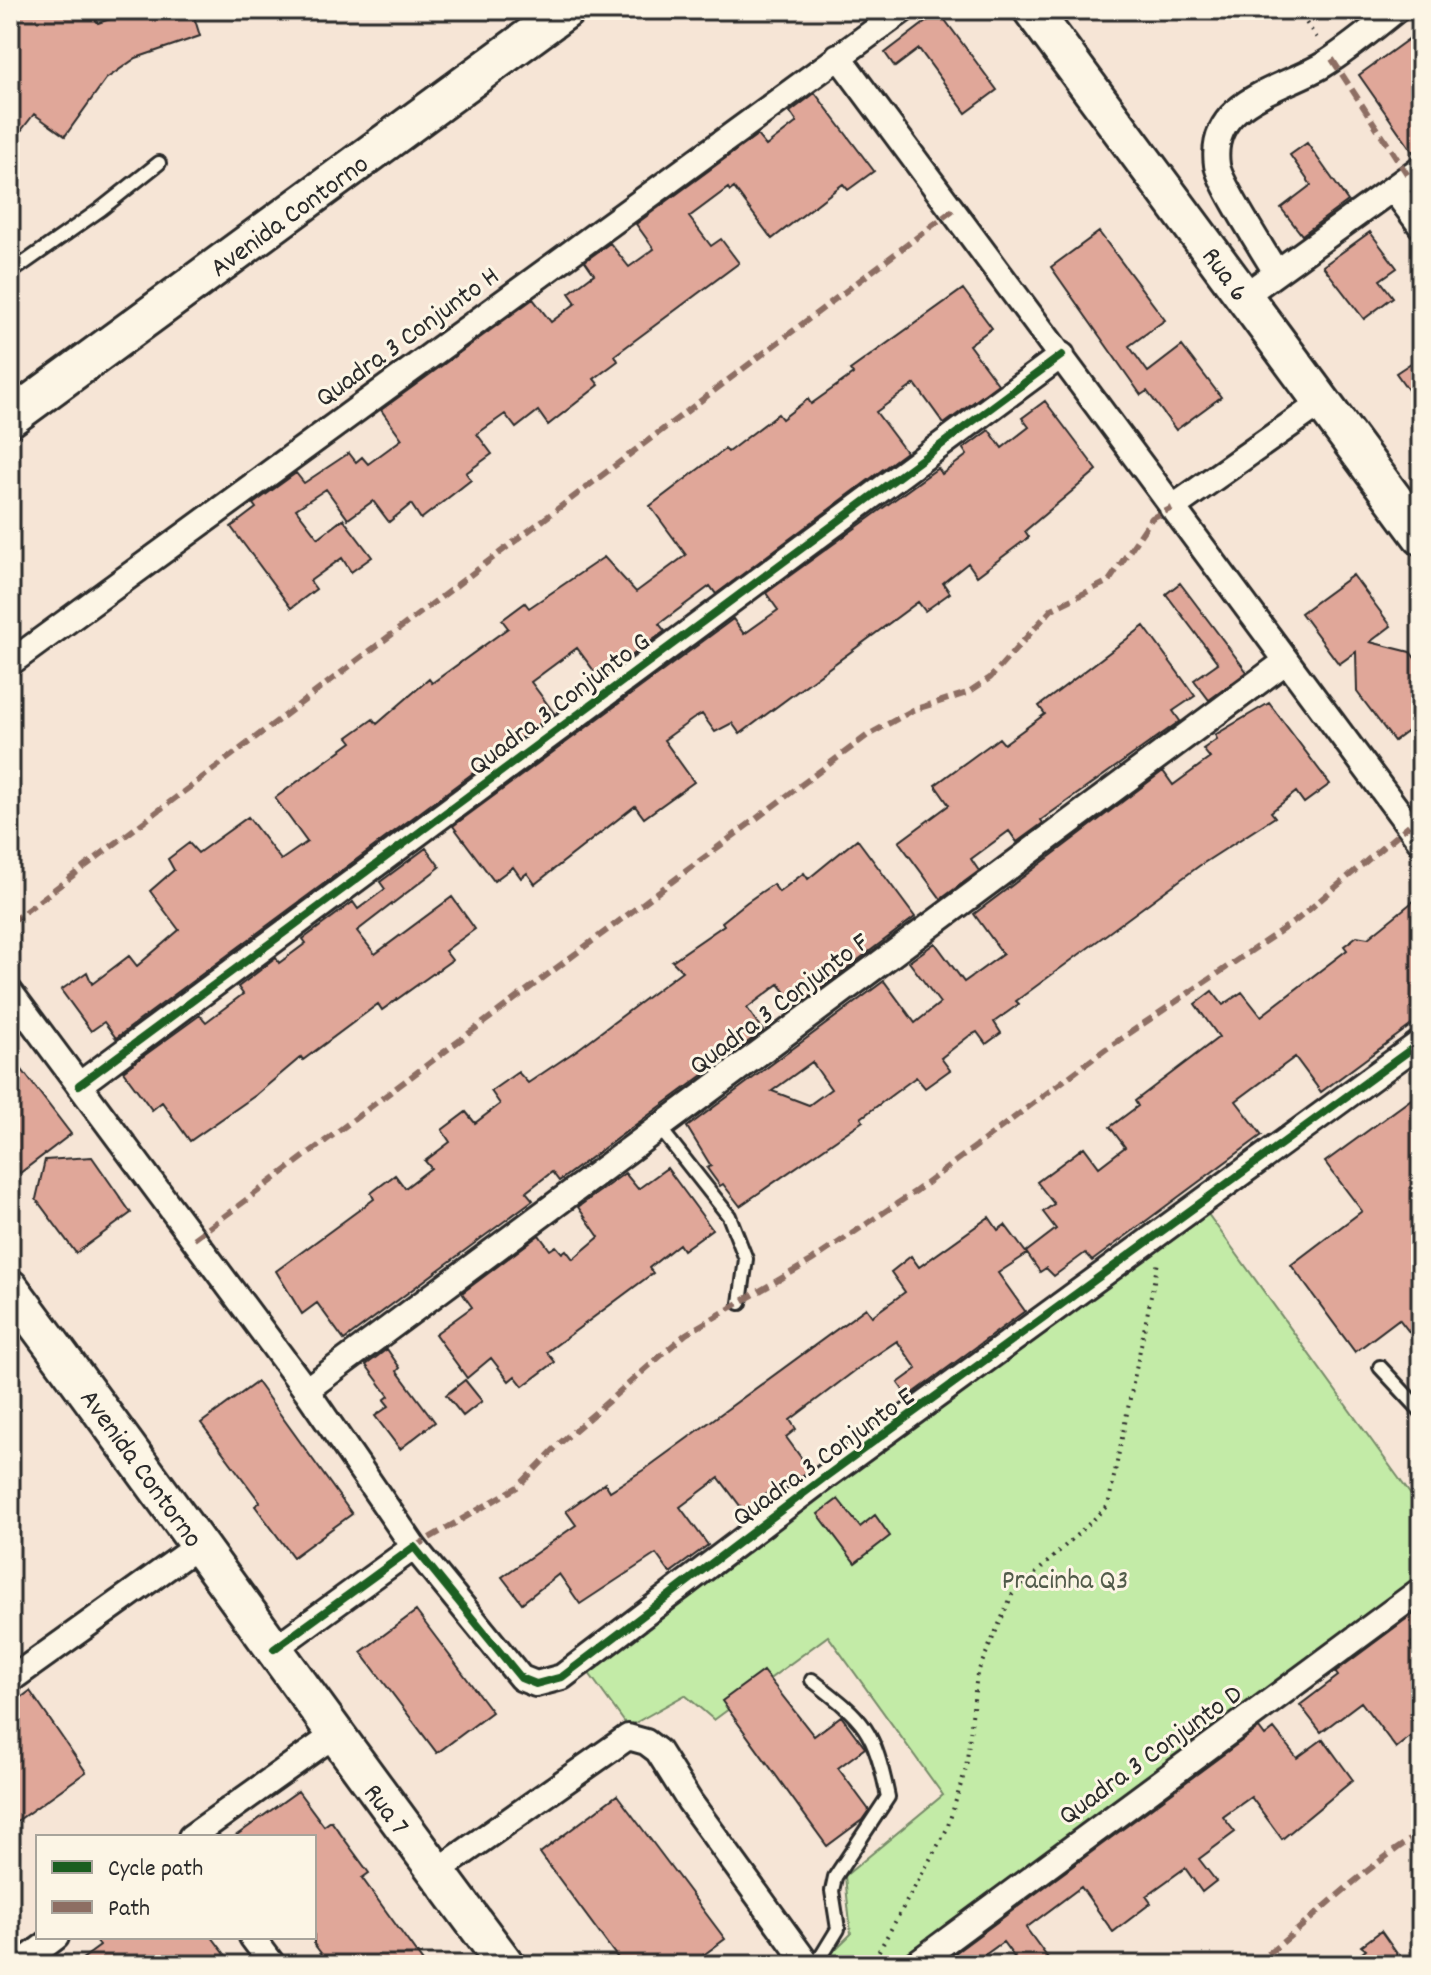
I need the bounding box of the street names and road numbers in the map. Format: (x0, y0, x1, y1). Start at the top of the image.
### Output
street label: Avenida Contorno (203, 147, 379, 289)
street label: Rua 6 (1189, 240, 1256, 312)
street label: Quadra 3 Conjunto H (309, 259, 509, 419)
street label: Quadra 3 Conjunto G (462, 624, 660, 788)
street label: Quadra 3 Conjunto F (682, 925, 880, 1087)
street label: Quadra 3 Conjunto E (725, 1379, 925, 1539)
street label: Avenida Contorno (68, 1382, 210, 1558)
street label: Quadra 3 Conjunto D (1052, 1677, 1252, 1837)
street label: Rua 7 (351, 1777, 417, 1845)

